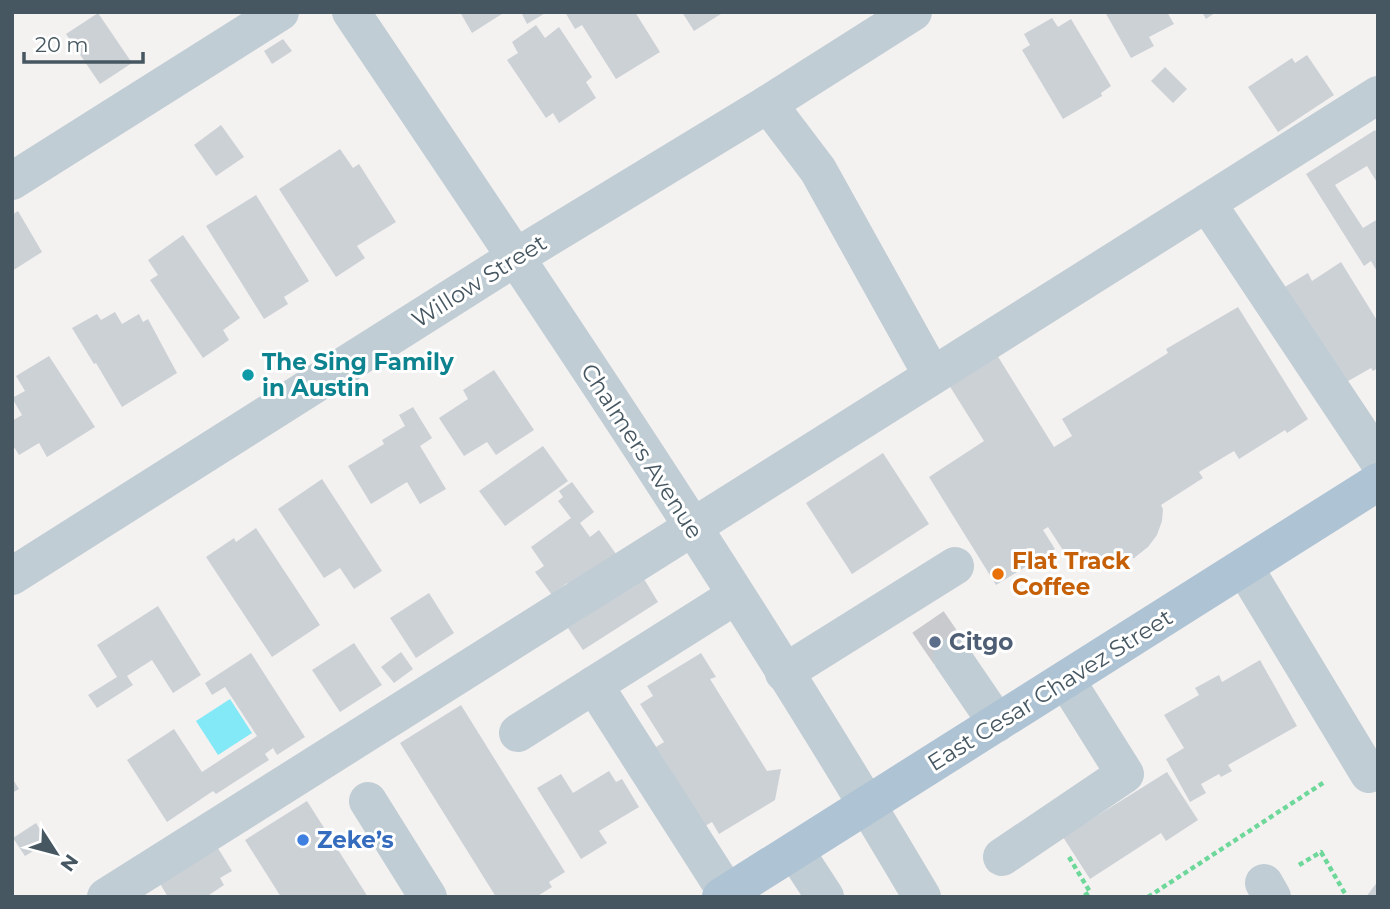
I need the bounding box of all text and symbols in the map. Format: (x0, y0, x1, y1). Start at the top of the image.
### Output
scale bar (24, 21, 144, 65)
text: 20 m (35, 32, 89, 57)
street label: Willow Street (406, 228, 552, 334)
place label: The Sing Family in Austin (262, 348, 454, 402)
street label: Chalmers Avenue (575, 358, 709, 544)
marker: The Sing Family in Austin (240, 367, 256, 383)
place label: Flat Track Coffee (1012, 547, 1131, 601)
marker: Flat Track Coffee (990, 566, 1006, 582)
street label: East Cesar Chavez Street (922, 603, 1178, 777)
place label: Citgo (949, 628, 1013, 656)
marker: Citgo (927, 634, 943, 650)
north arrow (21, 818, 91, 888)
place label: Zeke’s (317, 826, 394, 854)
marker: Zeke’s (295, 832, 311, 848)
text: N (56, 850, 83, 876)

